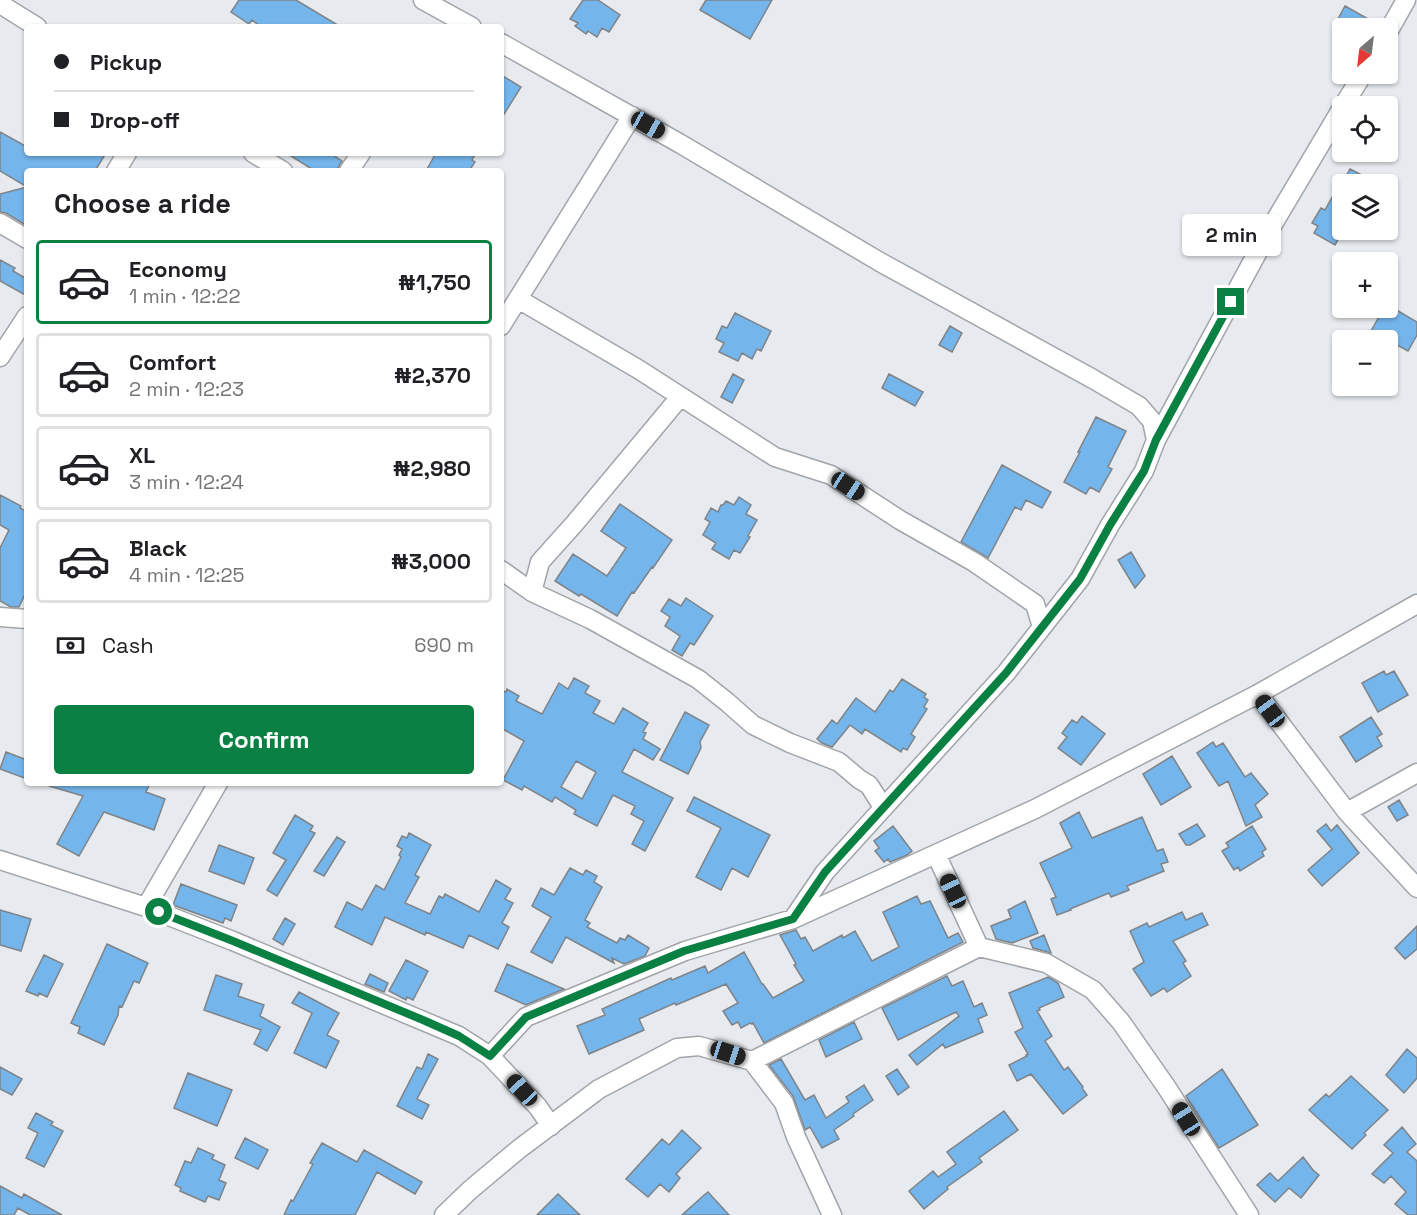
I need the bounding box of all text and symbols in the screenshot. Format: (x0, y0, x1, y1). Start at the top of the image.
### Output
north arrow (1332, 18, 1398, 84)
map controls (1332, 18, 1398, 396)
text: Pickup (90, 48, 162, 76)
button: locate (1332, 96, 1398, 162)
text: Drop-off (90, 106, 180, 134)
car (628, 108, 668, 142)
button: layers (1332, 174, 1398, 240)
text: Choose a ride (54, 186, 231, 221)
callout: 2 min (1182, 215, 1280, 257)
text: 2 min (1206, 222, 1257, 248)
button: + (1332, 252, 1398, 318)
icon: car (57, 255, 111, 309)
text: Economy (129, 255, 227, 283)
text: ₦1,750 (398, 268, 471, 296)
text: 1 min · 12:22 (129, 283, 240, 309)
route end (1217, 288, 1244, 315)
button: − (1332, 330, 1398, 396)
icon: car (57, 348, 111, 402)
text: Comfort (129, 348, 217, 376)
text: ₦2,370 (394, 361, 471, 389)
text: 2 min · 12:23 (129, 376, 244, 402)
icon: car (57, 441, 111, 495)
text: XL (129, 441, 155, 469)
text: ₦2,980 (393, 454, 471, 482)
text: 3 min · 12:24 (129, 469, 244, 495)
car (828, 469, 868, 503)
icon: car (57, 534, 111, 588)
text: Black (129, 534, 187, 562)
text: ₦3,000 (391, 547, 471, 575)
text: 4 min · 12:25 (129, 562, 245, 588)
icon: cash (54, 629, 87, 662)
text: Cash (102, 631, 154, 659)
text: 690 m (414, 632, 474, 658)
car (1252, 691, 1288, 731)
button: Confirm (54, 705, 474, 774)
car (937, 871, 969, 911)
route start (145, 898, 172, 925)
car (708, 1039, 748, 1067)
car (503, 1071, 541, 1109)
car (1169, 1099, 1203, 1139)

